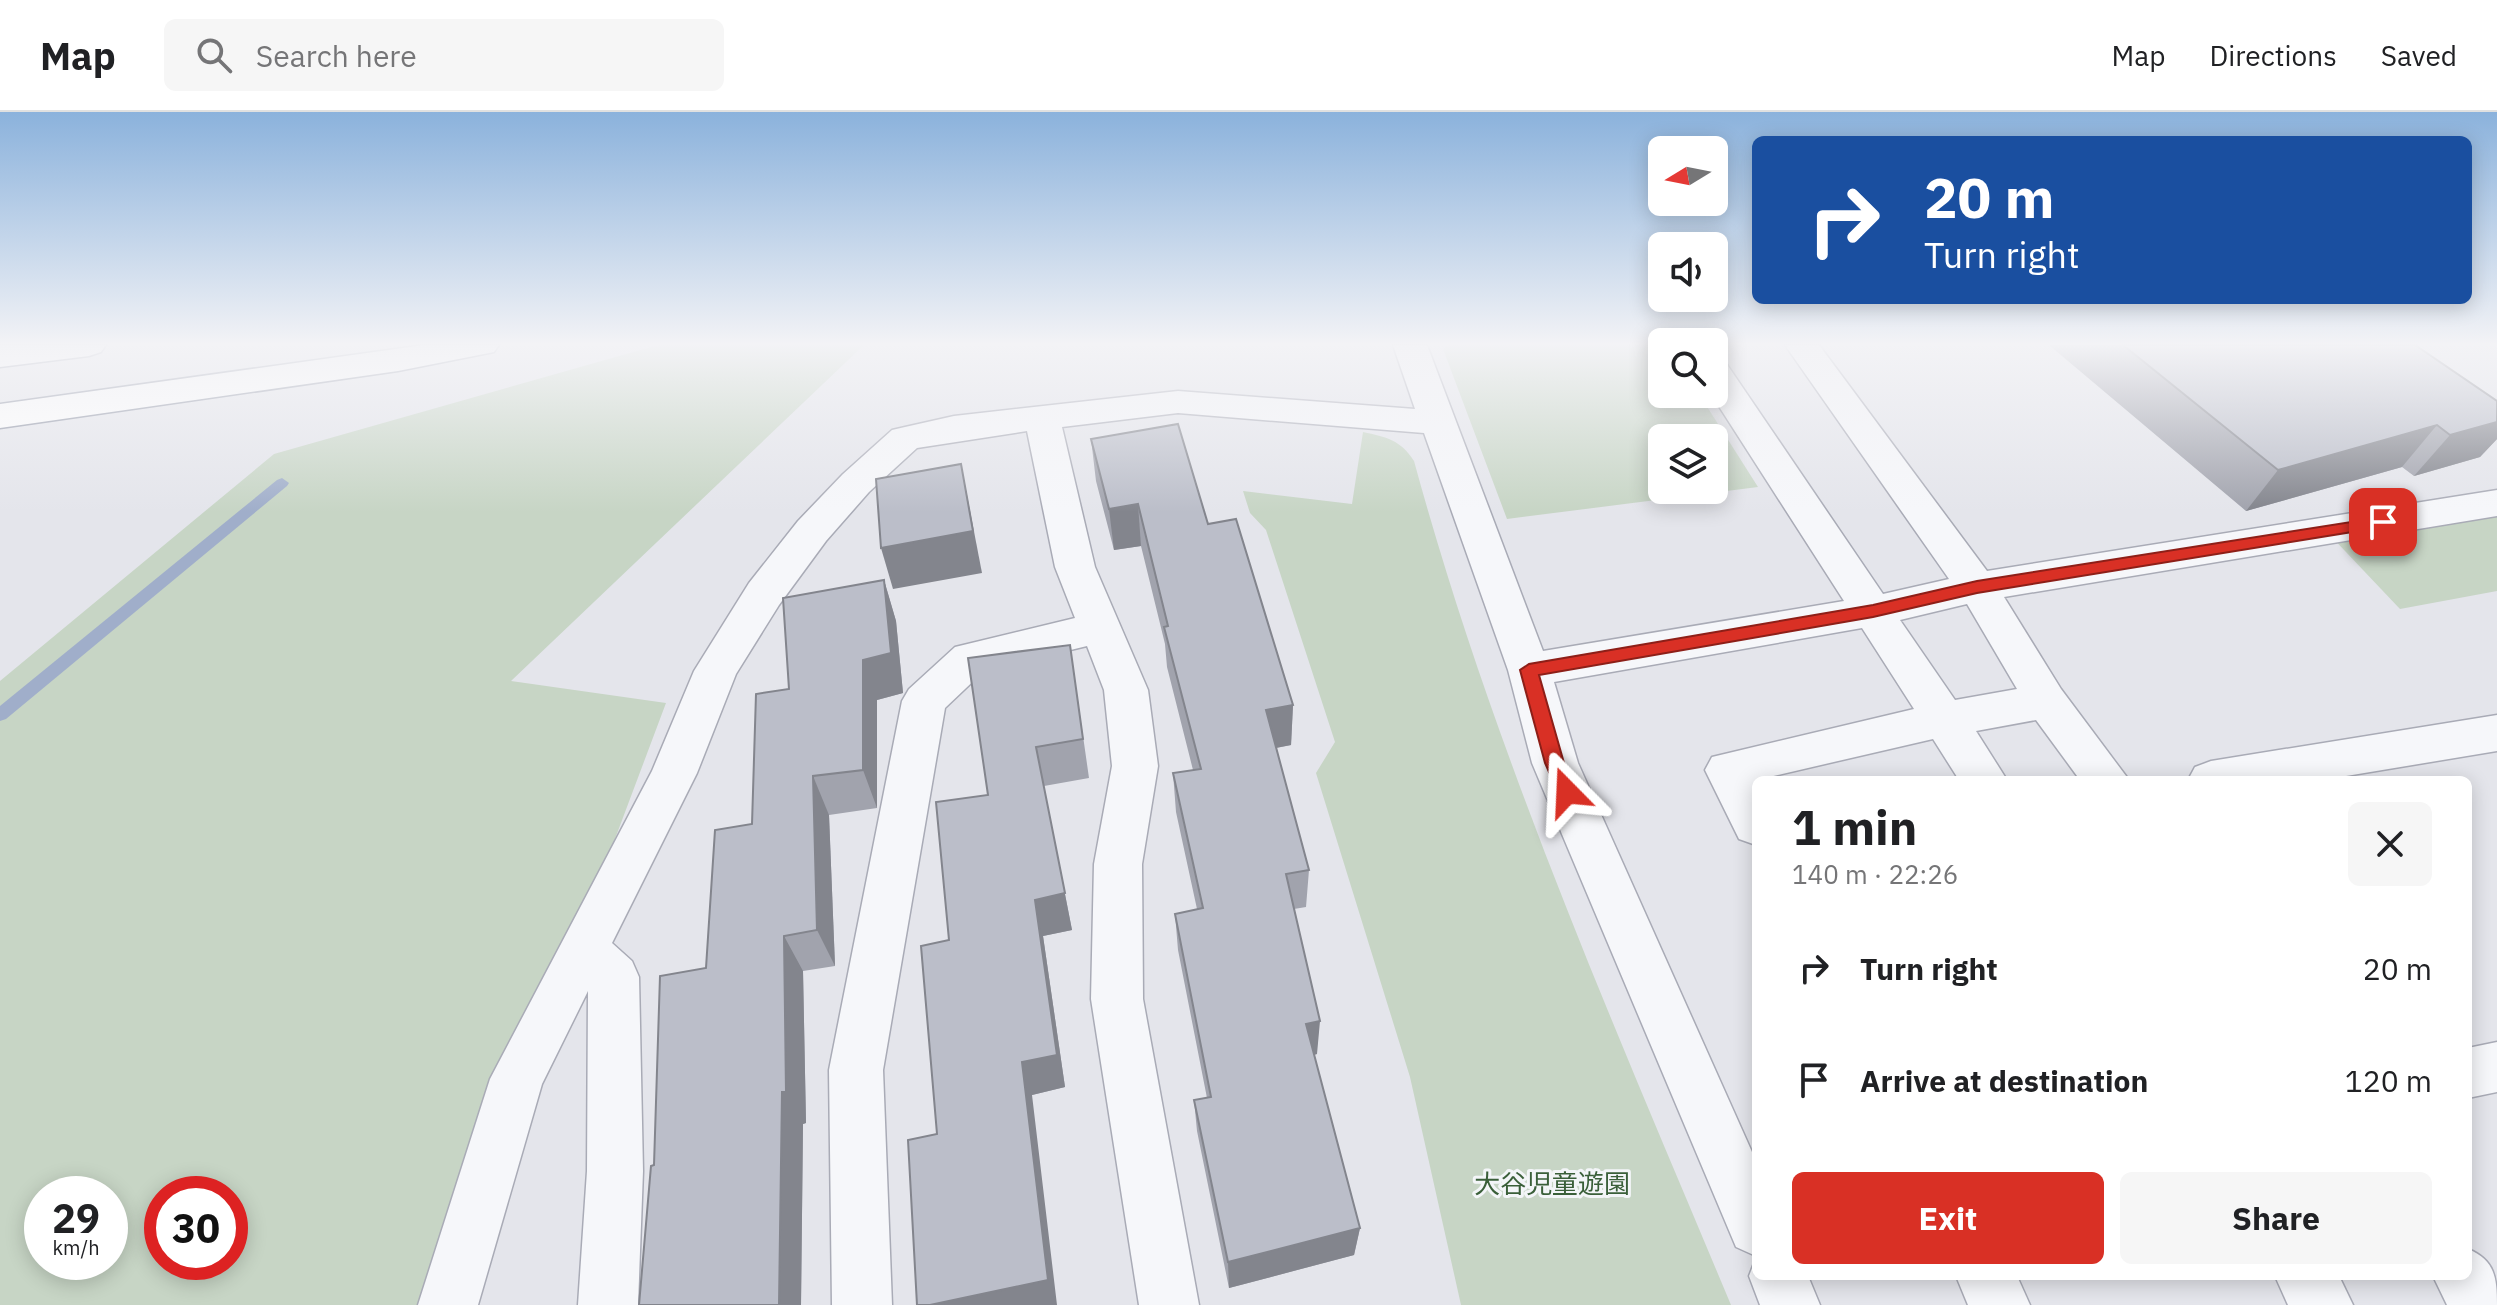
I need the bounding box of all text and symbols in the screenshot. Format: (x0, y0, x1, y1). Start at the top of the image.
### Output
search box (164, 19, 724, 91)
text: Map (40, 31, 116, 80)
icon: search (192, 33, 236, 77)
text: Search here (256, 36, 417, 75)
text: Map (2111, 37, 2165, 74)
text: Directions (2209, 37, 2337, 74)
text: Saved (2381, 37, 2457, 74)
north arrow (1648, 136, 1728, 216)
map controls (1648, 136, 1728, 504)
text: 20 m (1924, 161, 2054, 233)
icon: right (1792, 168, 1896, 272)
text: Turn right (1924, 231, 2080, 278)
button: sound (1648, 232, 1728, 312)
button: search (1648, 328, 1728, 408)
button: layers (1648, 424, 1728, 504)
pin (2349, 488, 2417, 556)
icon: arrive (2361, 500, 2405, 544)
position arrow (1525, 750, 1609, 834)
text: 1 min (1792, 796, 1917, 858)
button: close (2348, 802, 2432, 886)
text: 140 m · 22:26 (1792, 857, 1958, 891)
icon: right (1792, 946, 1836, 990)
text: Turn right (1860, 949, 1998, 988)
text: 20 m (2363, 949, 2432, 988)
icon: arrive (1792, 1058, 1836, 1102)
text: Arrive at destination (1860, 1061, 2148, 1100)
text: 120 m (2345, 1061, 2432, 1100)
park label: 大谷児童遊園 (1474, 1166, 1630, 1200)
button: Exit (1792, 1172, 2104, 1264)
button: Share (2120, 1172, 2432, 1264)
speed limit sign: 30 (144, 1176, 248, 1280)
text: 29 (52, 1192, 100, 1244)
text: km/h (52, 1234, 100, 1261)

